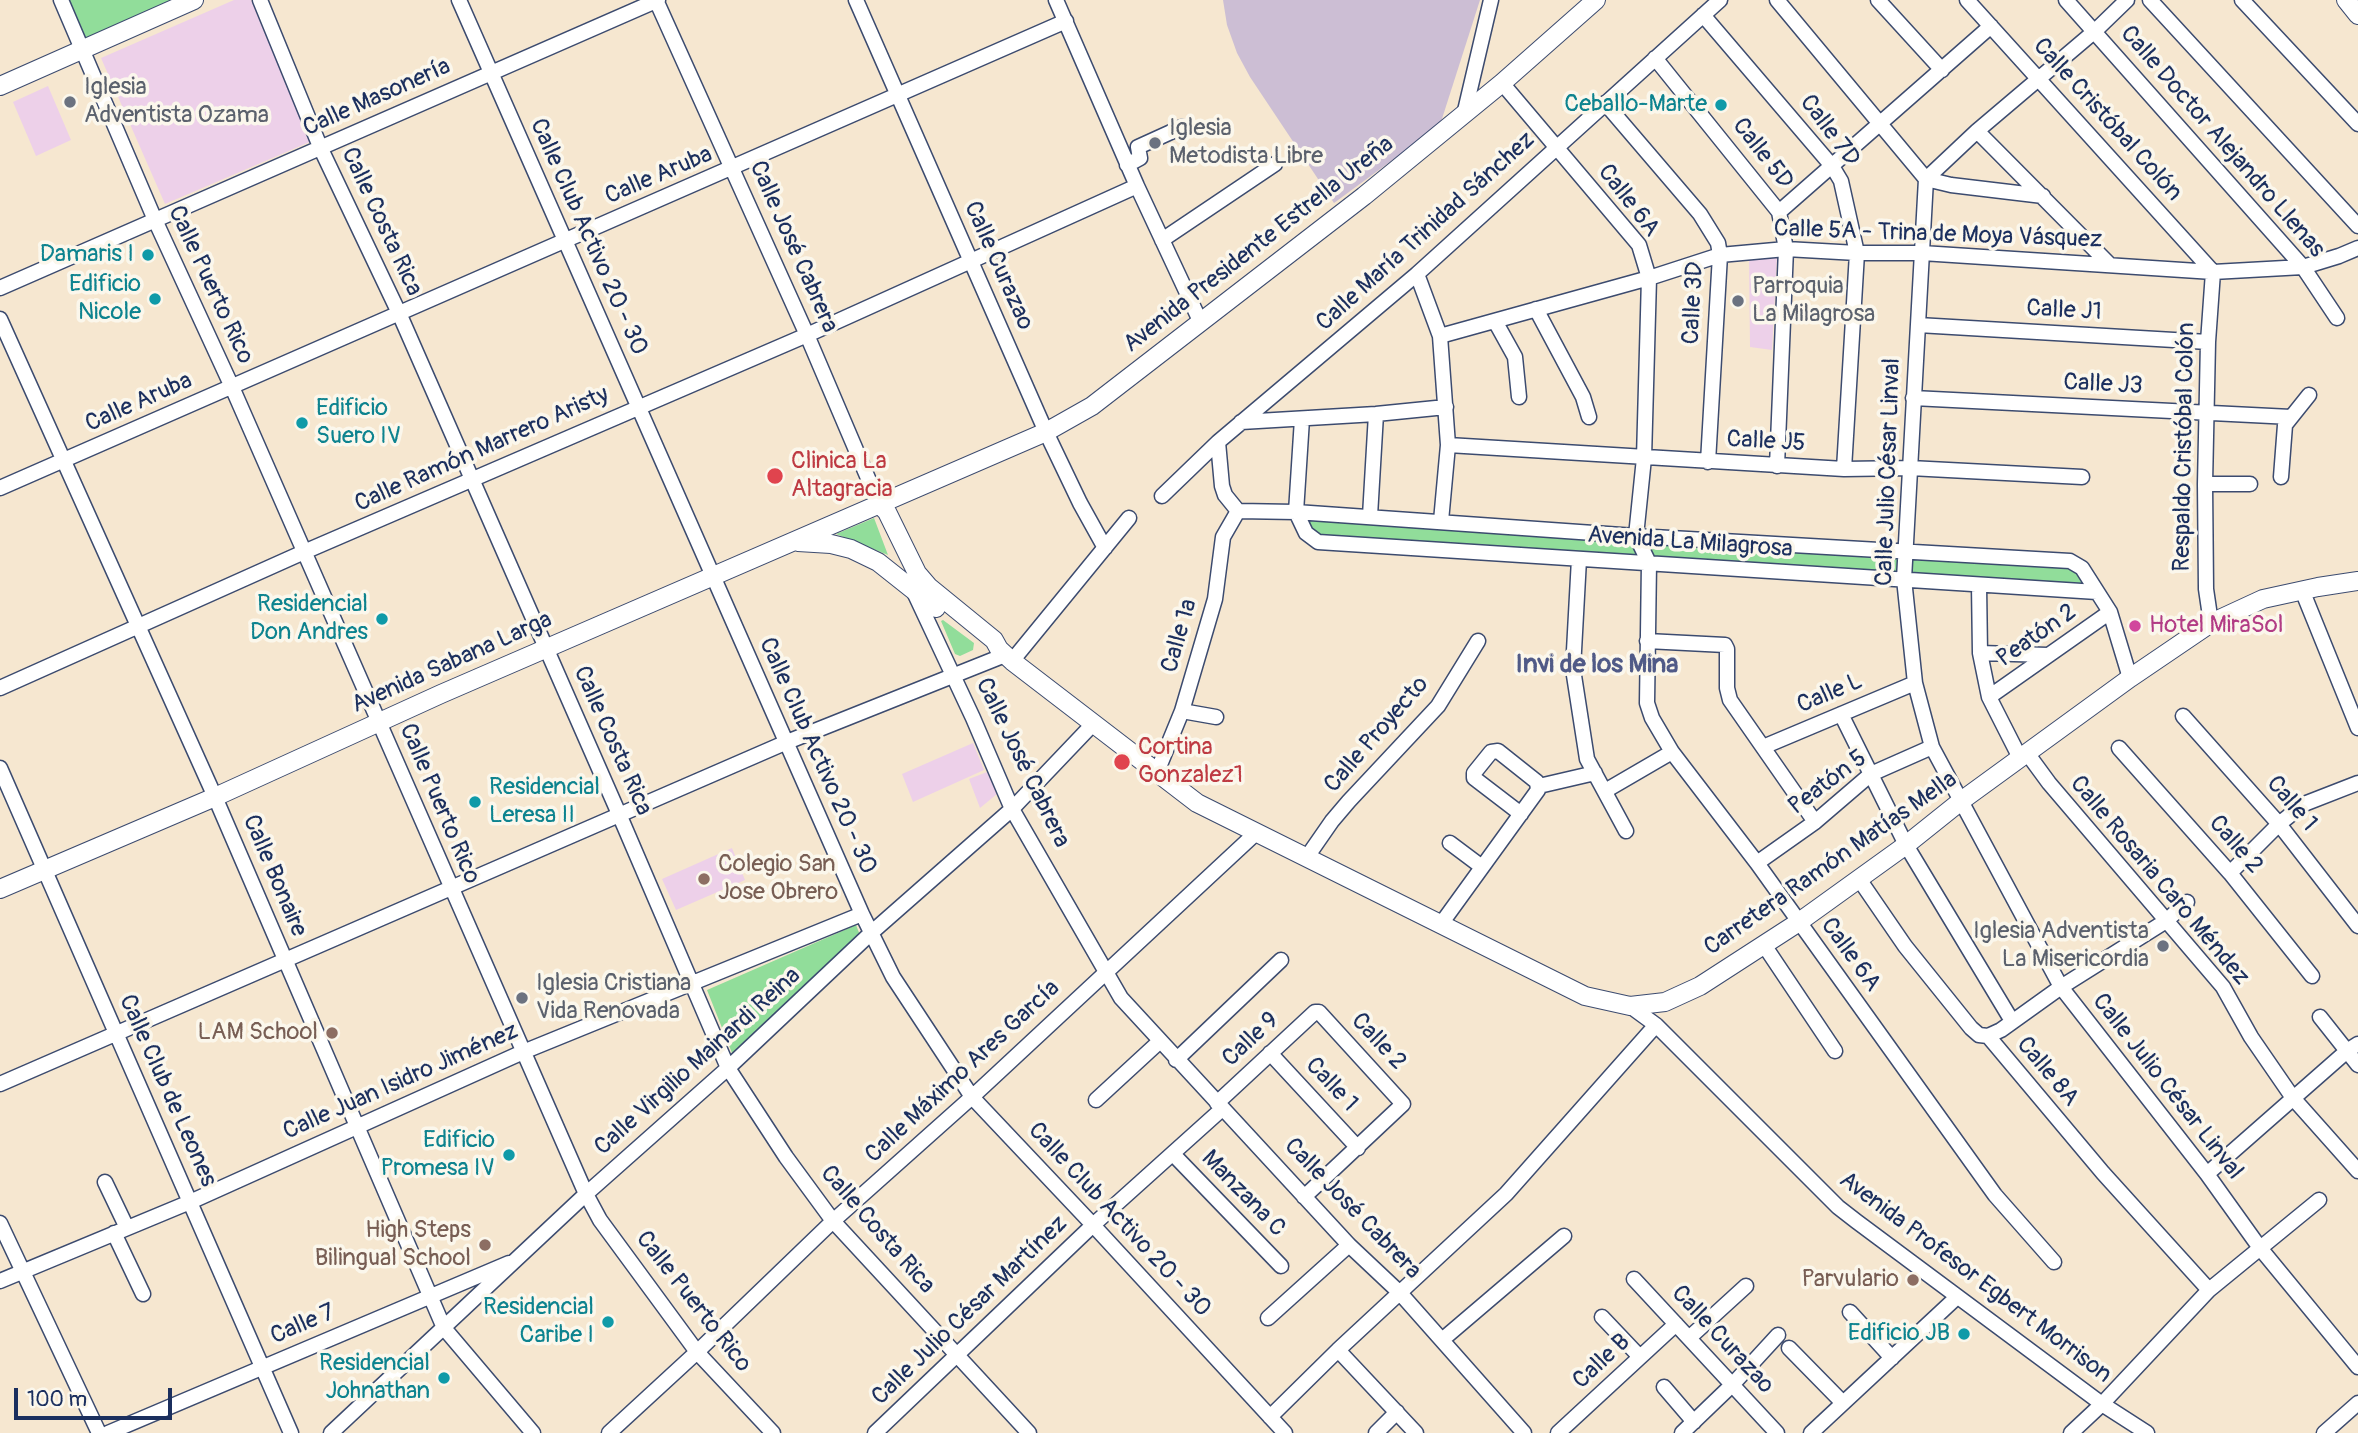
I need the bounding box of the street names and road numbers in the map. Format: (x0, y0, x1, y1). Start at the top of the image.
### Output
street label: Calle Doctor Alejandro Llenas (2114, 20, 2330, 264)
street label: Calle Cristóbal Colón (2026, 32, 2188, 208)
street label: Calle Masonería (299, 53, 455, 143)
street label: Calle 7D (1793, 90, 1865, 172)
street label: Calle 5D (1725, 113, 1799, 195)
street label: Calle Club Activo 20 - 30 (523, 114, 653, 360)
street label: Calle María Trinidad Sánchez (1311, 126, 1541, 338)
street label: Avenida Presidente Estrella Ureña (1118, 131, 1400, 359)
street label: Calle Aruba (601, 141, 717, 211)
street label: Calle Costa Rica (334, 143, 428, 301)
street label: Calle José Cabrera (742, 157, 844, 337)
street label: Calle 6A (1591, 159, 1665, 243)
street label: Calle Curazao (957, 197, 1039, 335)
street label: Calle Puerto Rico (161, 201, 259, 369)
street label: Calle 5A - Trina de Moya Vásquez (1773, 215, 2103, 255)
street label: Calle 3D (1677, 261, 1711, 345)
street label: Calle J1 (2026, 295, 2102, 327)
street label: Respaldo Cristóbal Colón (2168, 322, 2202, 572)
street label: Calle Julio César Linval (1871, 357, 1907, 587)
street label: Calle Aruba (81, 367, 197, 439)
street label: Calle J3 (2063, 369, 2143, 401)
street label: Calle Ramón Marrero Aristy (351, 381, 613, 519)
street label: Calle J5 (1726, 426, 1806, 458)
street label: Avenida La Milagrosa (1586, 521, 1794, 565)
street label: Calle 1a (1156, 596, 1204, 676)
street label: Peatón 2 (1992, 598, 2082, 674)
street label: Avenida Sabana Larga (347, 606, 557, 720)
street label: Calle Club Activo 20 - 30 (752, 633, 882, 879)
street label: Calle Costa Rica (566, 662, 658, 820)
street label: Calle L (1793, 667, 1867, 721)
street label: Calle Proyecto (1319, 671, 1435, 799)
street label: Calle José Cabrera (969, 674, 1075, 852)
street label: Calle Puerto Rico (392, 720, 486, 888)
street label: Peatón 5 (1783, 744, 1873, 822)
street label: Carretera Ramón Matías Mella (1699, 766, 1963, 962)
street label: Calle Rosaria Caro Méndez (2063, 770, 2255, 992)
street label: Calle 1 (2259, 770, 2323, 838)
street label: Calle 2 (2202, 810, 2268, 880)
street label: Calle Bonaire (235, 811, 313, 941)
street label: Calle 6A (1814, 913, 1886, 997)
street label: Calle Virgilio Mainardi Reina (589, 962, 807, 1162)
street label: Calle Máximo Ares García (860, 974, 1066, 1170)
street label: Calle Julio César Linval (2085, 988, 2249, 1186)
street label: Calle Club de Leones (112, 990, 222, 1192)
street label: Calle 9 (1217, 1007, 1285, 1073)
street label: Calle 2 (1344, 1007, 1412, 1077)
street label: Calle Juan Isidro Jiménez (279, 1017, 523, 1147)
street label: Calle 8A (2010, 1031, 2084, 1113)
street label: Calle 1 (1299, 1052, 1363, 1118)
street label: Calle Club Activo 20 - 30 (1021, 1117, 1217, 1323)
street label: Calle José Cabrera (1277, 1132, 1427, 1286)
street label: Manzana C (1195, 1145, 1291, 1243)
street label: Calle Costa Rica (814, 1160, 940, 1300)
street label: Avenida Profesor Egbert Morrison (1833, 1166, 2117, 1390)
street label: Calle Julio César Martínez (866, 1210, 1074, 1412)
street label: Calle Puerto Rico (629, 1226, 757, 1378)
street label: Calle Curazao (1665, 1280, 1779, 1400)
street label: Calle 7 (266, 1299, 340, 1351)
street label: Calle B (1567, 1328, 1637, 1396)

